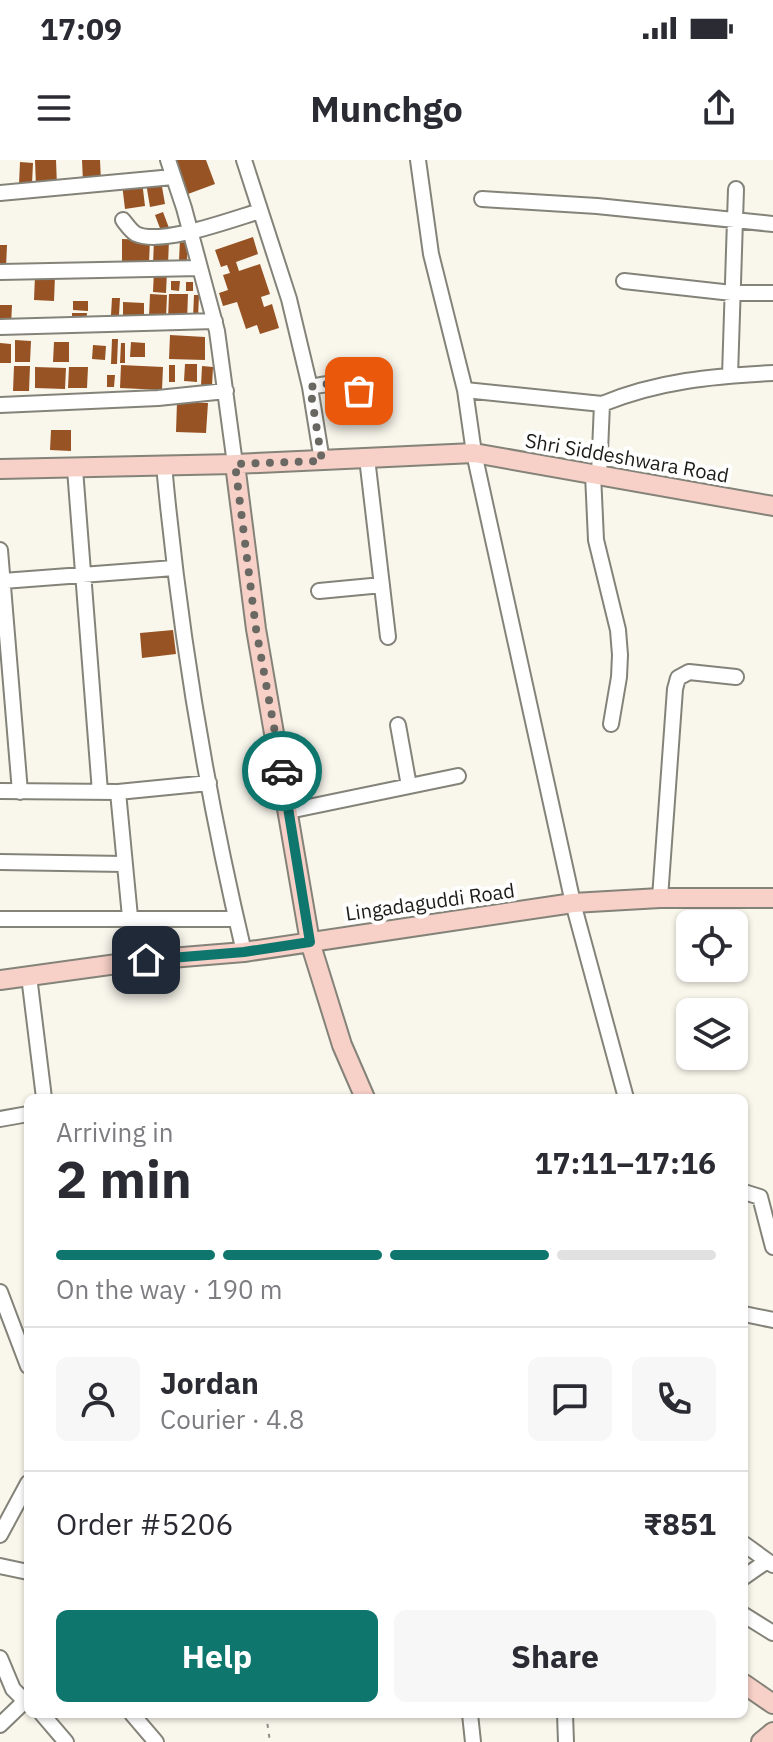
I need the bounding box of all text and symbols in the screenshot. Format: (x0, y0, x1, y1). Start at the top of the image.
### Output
text: 17:09 (40, 9, 122, 48)
text: Munchgo (310, 85, 463, 132)
icon: menu (32, 86, 76, 130)
icon: share (697, 86, 741, 130)
pin (325, 357, 393, 425)
icon: bag (337, 369, 381, 413)
street label: Shri Siddeshwara Road (523, 426, 731, 489)
courier (242, 731, 322, 811)
icon: car (260, 749, 304, 793)
street label: Lingadaguddi Road (344, 876, 516, 927)
map controls (676, 910, 748, 1070)
button: locate (676, 910, 748, 982)
pin (112, 926, 180, 994)
icon: home (124, 938, 168, 982)
button: layers (676, 998, 748, 1070)
text: Arriving in (56, 1115, 173, 1149)
text: 17:11–17:16 (535, 1143, 716, 1182)
text: 2 min (56, 1145, 192, 1212)
text: On the way · 190 m (56, 1272, 282, 1306)
button: person (56, 1357, 140, 1441)
button: chat (528, 1357, 612, 1441)
button: phone (632, 1357, 716, 1441)
text: Jordan (160, 1363, 259, 1402)
text: Courier · 4.8 (160, 1402, 304, 1436)
text: Order #5206 (56, 1504, 233, 1543)
text: ₹851 (643, 1504, 716, 1543)
button: Help (56, 1610, 378, 1702)
button: Share (394, 1610, 716, 1702)

